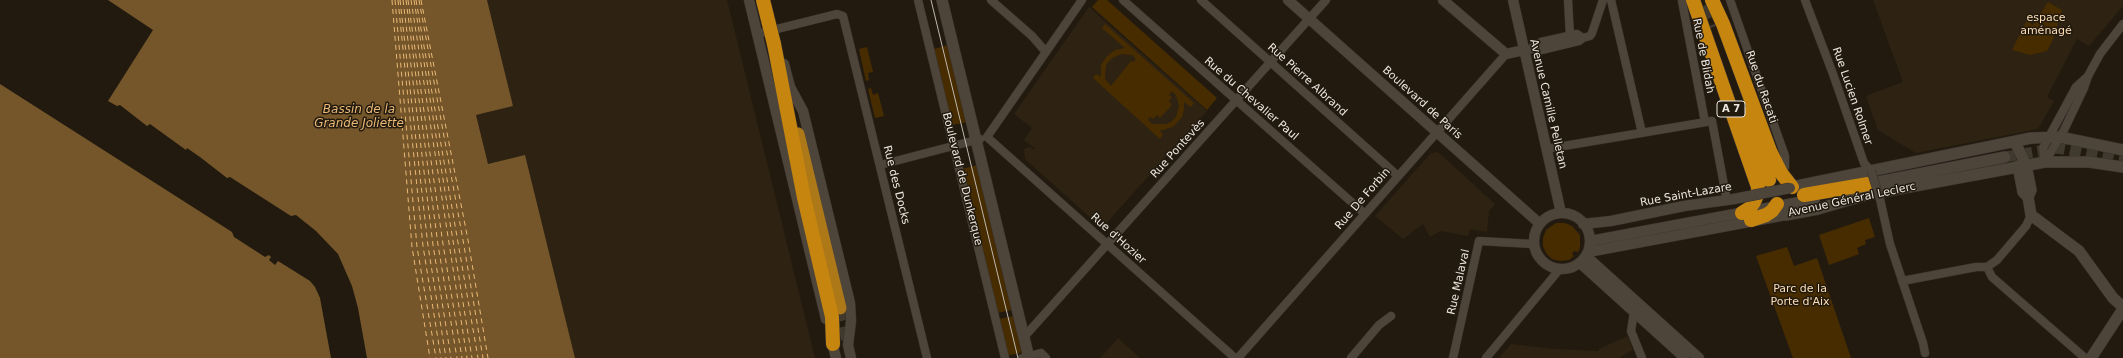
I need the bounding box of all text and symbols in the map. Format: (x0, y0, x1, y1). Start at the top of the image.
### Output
park label: espace aménagé (2020, 11, 2072, 37)
street label: Rue de Blidah (1689, 17, 1717, 95)
street label: Avenue Camille Pelletan (1527, 38, 1569, 170)
street label: Rue Pierre Albrand (1265, 41, 1349, 119)
street label: Rue Lucien Rolmer (1829, 45, 1875, 147)
street label: Rue du Racati (1742, 49, 1780, 125)
street label: Rue du Chevalier Paul (1201, 55, 1301, 143)
street label: Boulevard de Paris (1379, 64, 1465, 142)
road number: A 7 (1717, 101, 1745, 117)
water label: Bassin de la Grande Joliette (314, 103, 404, 131)
street label: Boulevard de Dunkerque (939, 111, 985, 247)
street label: Rue Pontevès (1148, 117, 1208, 181)
street label: Rue des Docks (880, 144, 912, 226)
street label: Rue De Forbin (1333, 165, 1393, 233)
street label: Rue Saint-Lazare (1639, 180, 1733, 210)
street label: Avenue Général Leclerc (1787, 180, 1917, 220)
street label: Rue d'Hozier (1088, 211, 1148, 267)
street label: Rue Malaval (1445, 248, 1473, 316)
park label: Parc de la Porte d'Aix (1770, 282, 1830, 308)

